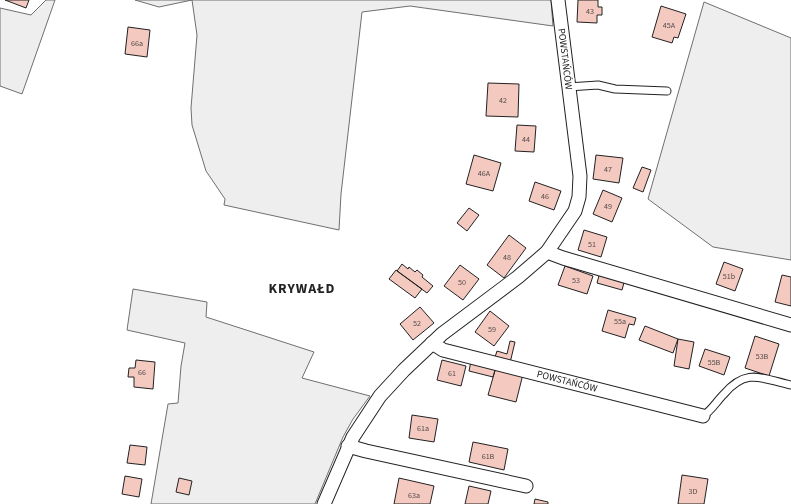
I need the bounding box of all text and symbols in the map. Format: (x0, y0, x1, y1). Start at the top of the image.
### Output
house number: 43 (586, 6, 594, 17)
house number: 45A (663, 20, 676, 31)
street label: POWSTAŃCÓW (554, 27, 576, 91)
house number: 66a (131, 38, 143, 49)
house number: 42 (499, 95, 507, 106)
house number: 44 (522, 134, 530, 145)
house number: 47 (604, 164, 612, 175)
house number: 46A (478, 168, 491, 179)
house number: 46 (541, 191, 549, 202)
house number: 49 (604, 201, 612, 212)
house number: 51 (588, 239, 596, 250)
house number: 48 (503, 252, 511, 263)
house number: 51b (723, 271, 736, 282)
house number: 53 (572, 275, 580, 286)
house number: 50 (458, 277, 466, 288)
district label: KRYWAŁD (269, 279, 336, 299)
house number: 55a (614, 316, 626, 327)
house number: 52 (413, 318, 421, 329)
house number: 59 (488, 324, 496, 335)
house number: 53B (756, 351, 769, 362)
house number: 55B (708, 357, 721, 368)
house number: 66 (138, 367, 146, 378)
street label: POWSTAŃCÓW (535, 367, 599, 396)
house number: 61 (448, 368, 456, 379)
house number: 61a (417, 423, 429, 434)
house number: 61B (482, 451, 495, 462)
house number: 3D (689, 486, 698, 497)
house number: 63a (408, 490, 420, 501)

